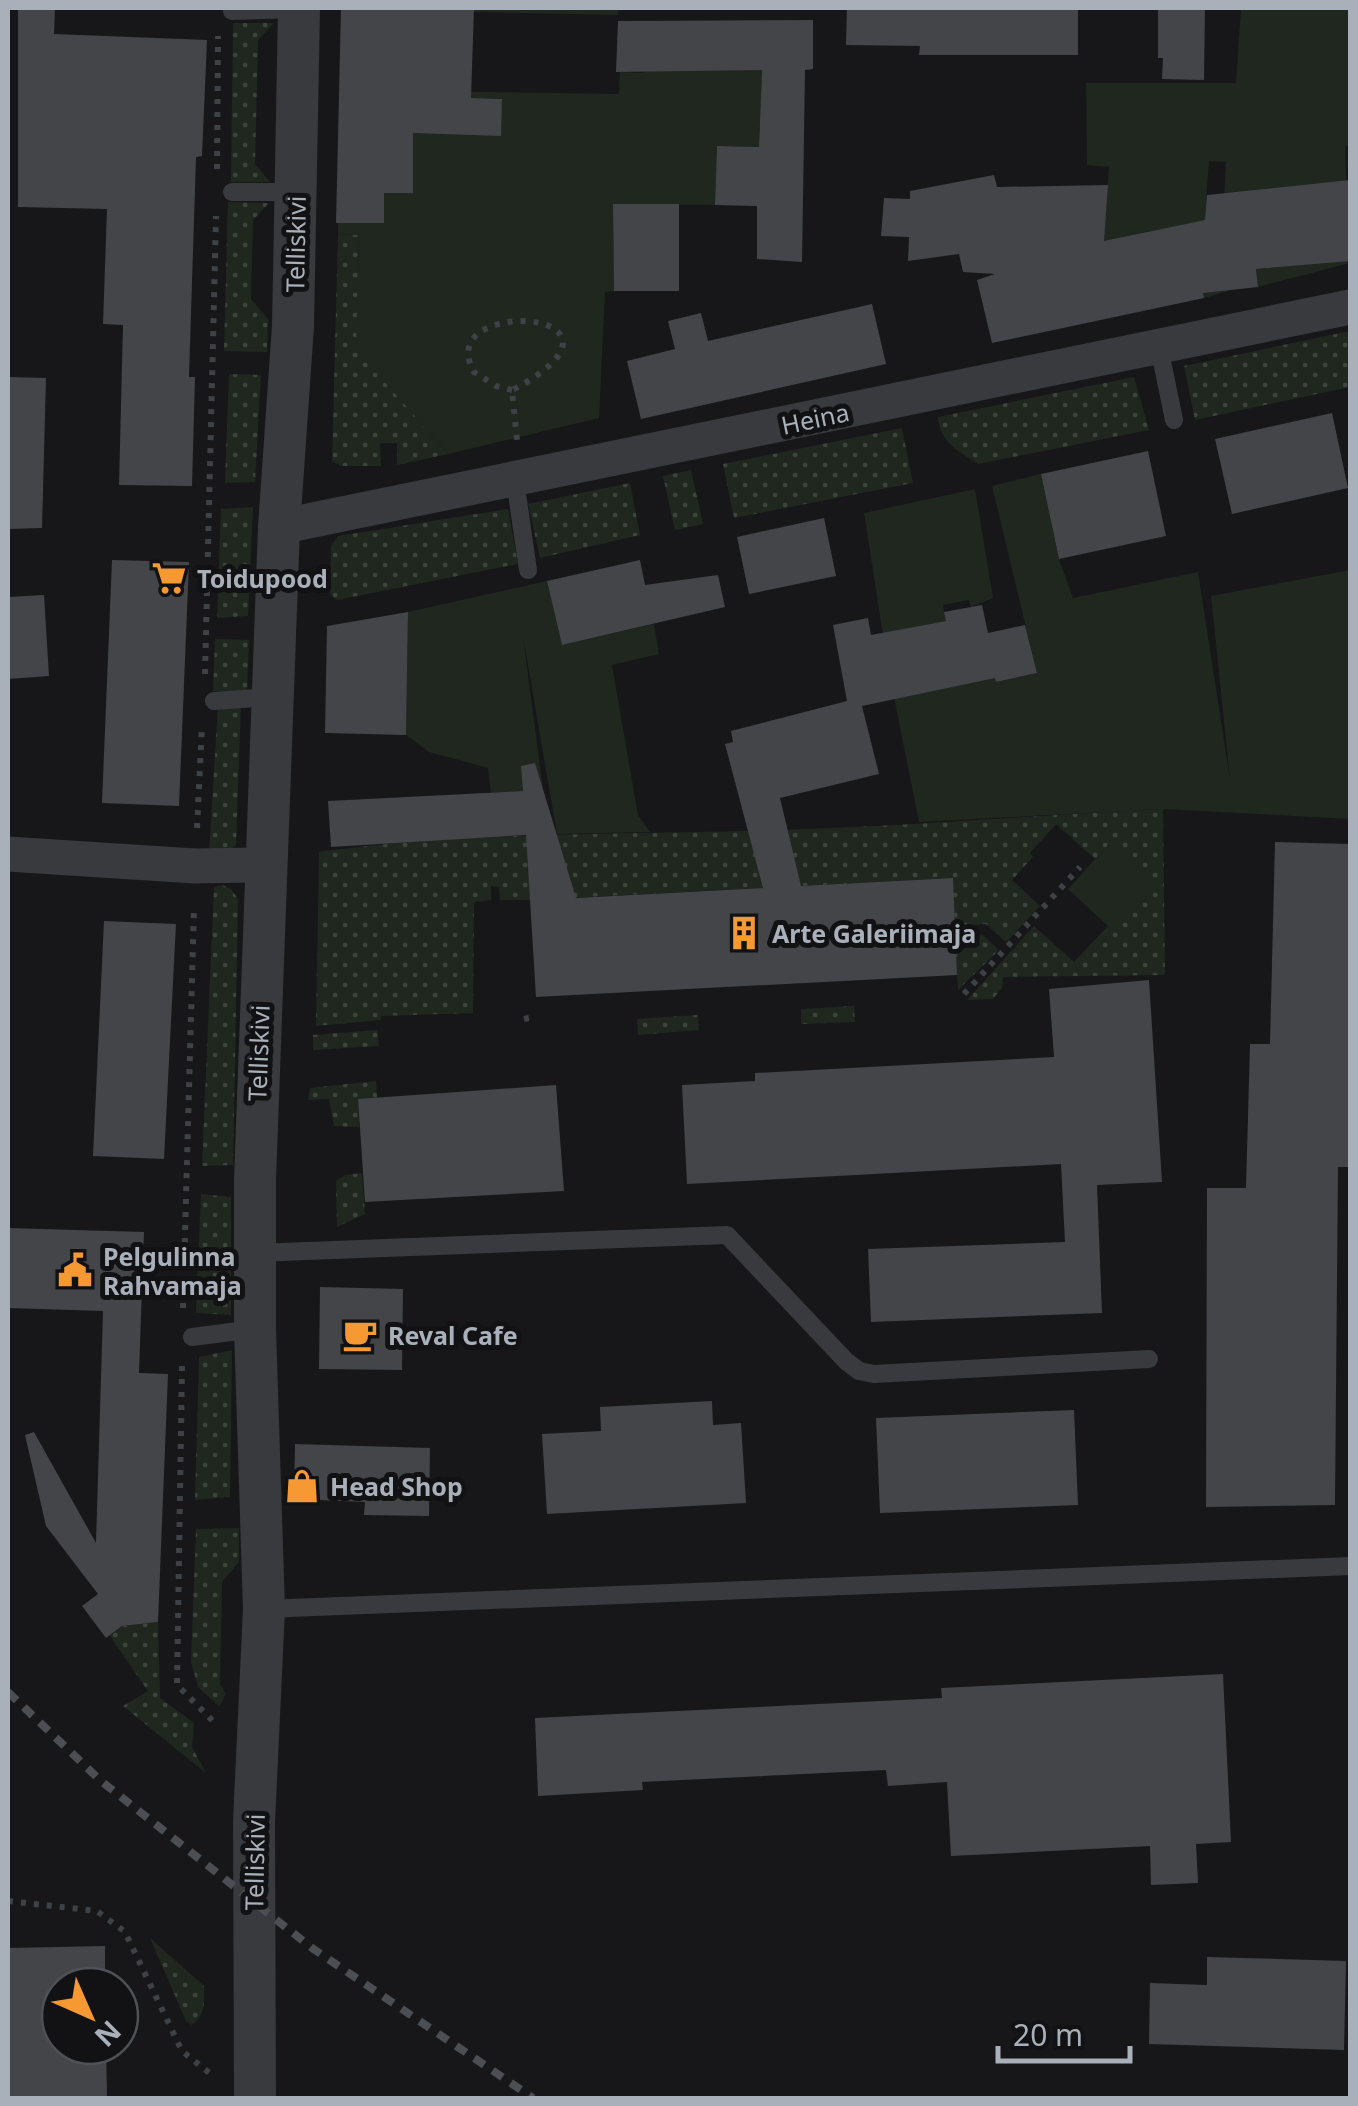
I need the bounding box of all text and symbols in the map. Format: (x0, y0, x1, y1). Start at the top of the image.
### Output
street label: Telliskivi (277, 195, 313, 293)
street label: Heina (778, 394, 852, 442)
supermarket icon: Toidupood (150, 559, 188, 597)
place label: Toidupood (197, 561, 328, 595)
building icon: Arte Galeriimaja (725, 914, 763, 952)
place label: Arte Galeriimaja (772, 916, 976, 950)
street label: Telliskivi (239, 1004, 277, 1102)
place label: Pelgulinna Rahvamaja (103, 1239, 242, 1302)
public building icon: Pelgulinna Rahvamaja (56, 1251, 94, 1289)
cafe icon: Reval Cafe (341, 1316, 379, 1354)
place label: Reval Cafe (388, 1318, 518, 1352)
shop icon: Head Shop (283, 1467, 321, 1505)
place label: Head Shop (330, 1469, 463, 1503)
street label: Telliskivi (236, 1813, 272, 1911)
north arrow (40, 1966, 140, 2066)
scale bar (998, 2001, 1130, 2063)
text: N (87, 2013, 130, 2056)
text: 20 m (1013, 2014, 1083, 2055)

